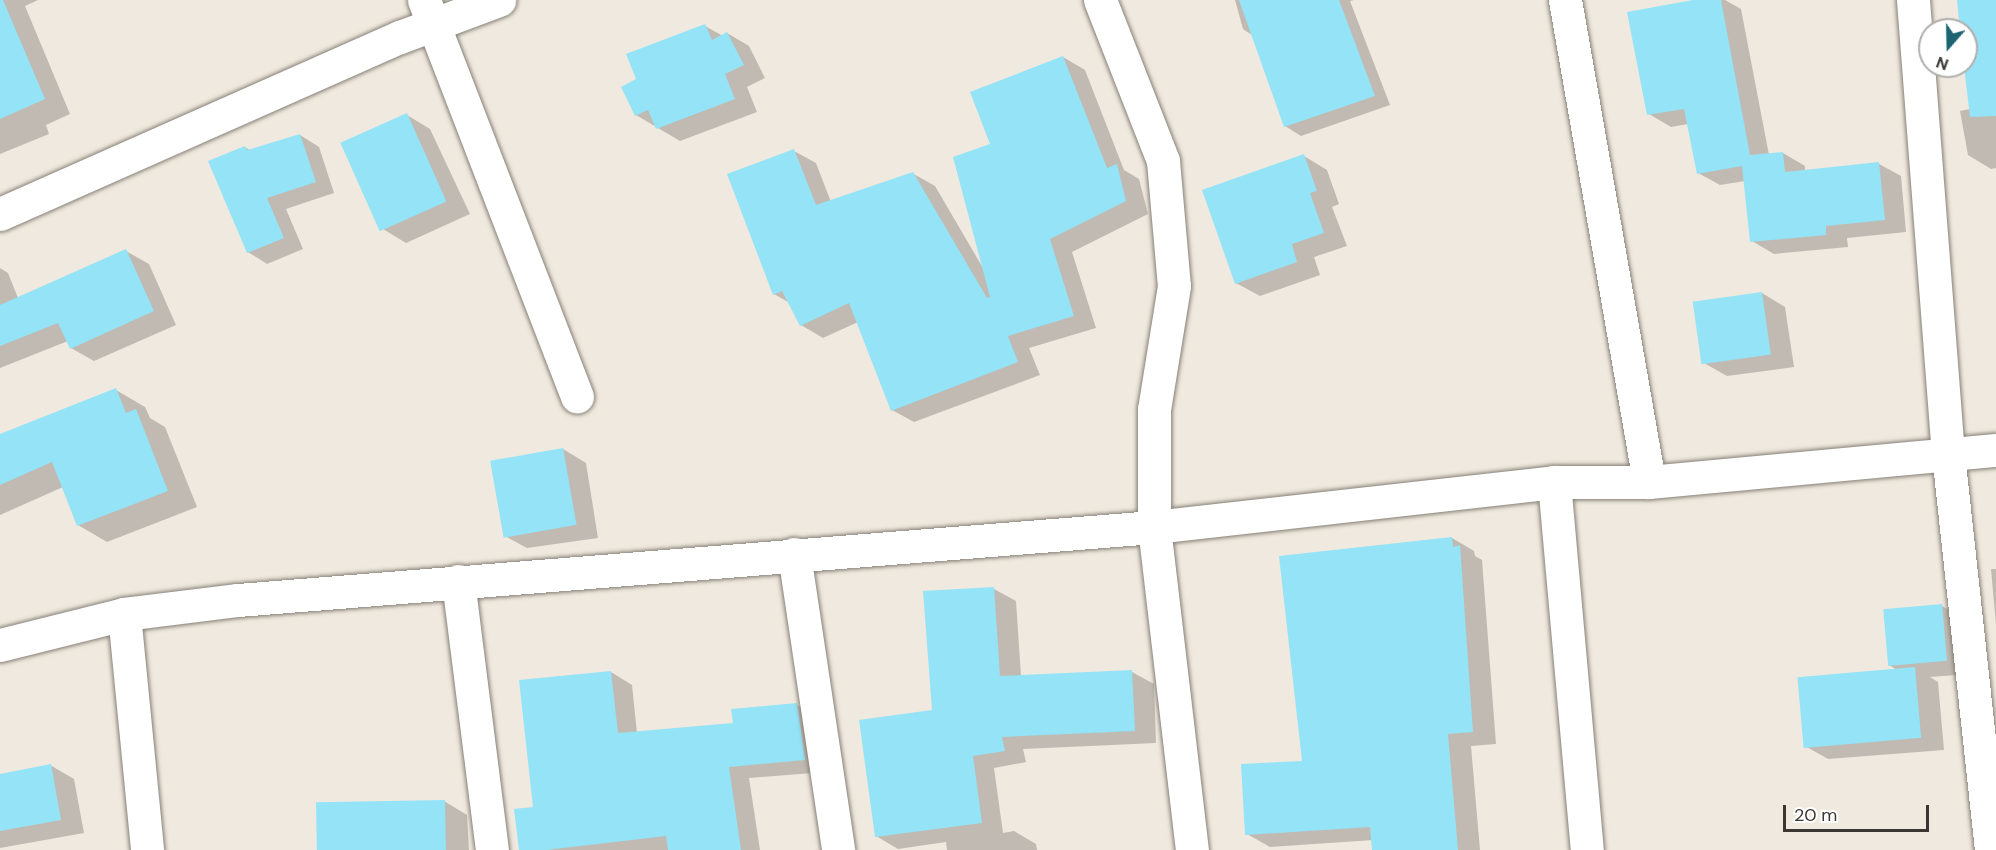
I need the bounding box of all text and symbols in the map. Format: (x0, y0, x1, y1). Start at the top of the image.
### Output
north arrow (1918, 18, 1978, 78)
text: N (1933, 52, 1951, 75)
scale bar (1786, 793, 1932, 831)
text: 20 m (1794, 803, 1837, 827)

